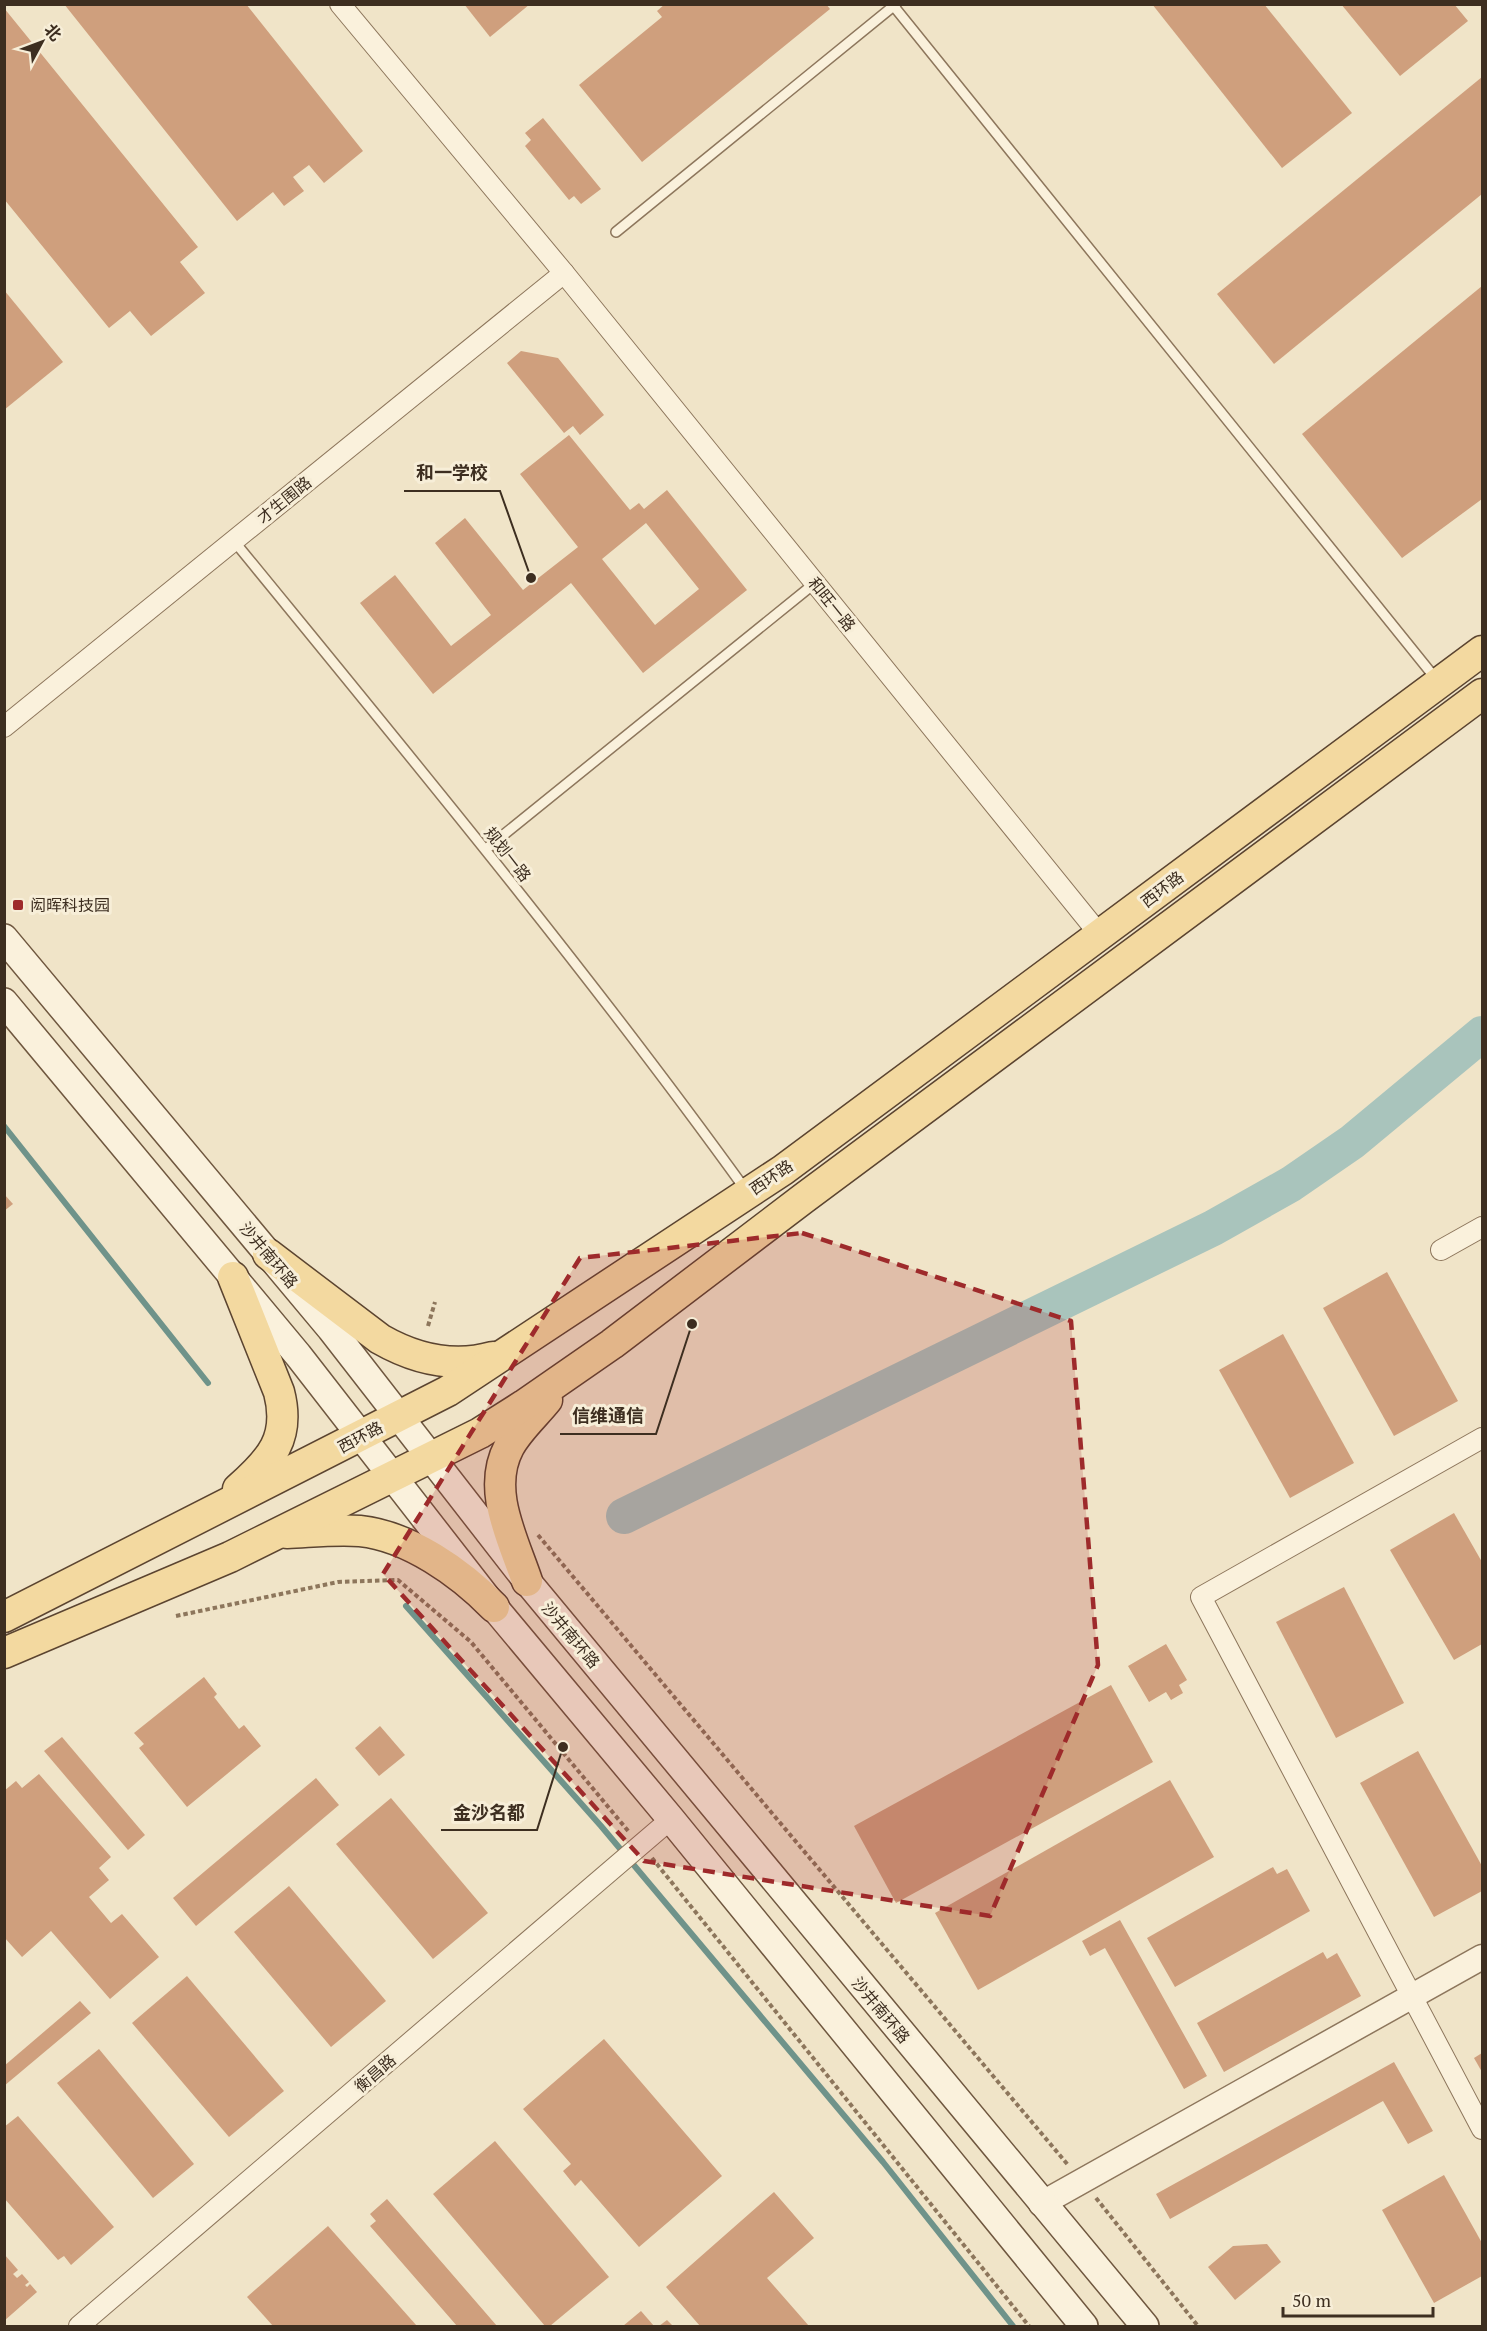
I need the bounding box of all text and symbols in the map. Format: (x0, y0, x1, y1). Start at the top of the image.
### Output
north arrow (12, 12, 72, 72)
text: 北 (40, 19, 67, 45)
callout: 和一学校 (404, 455, 500, 491)
text: 和一学校 (416, 460, 488, 484)
street label: 才生围路 (252, 471, 316, 529)
street label: 和旺一路 (803, 572, 861, 636)
street label: 规划一路 (480, 822, 536, 886)
street label: 西环路 (1136, 866, 1188, 912)
place label: 闳晖科技园 (30, 894, 110, 916)
marker: 闳晖科技园 (11, 898, 25, 912)
street label: 西环路 (745, 1154, 797, 1200)
street label: 沙井南环路 (235, 1217, 303, 1293)
callout: 信维通信 (560, 1398, 656, 1434)
text: 信维通信 (572, 1403, 644, 1427)
street label: 西环路 (334, 1416, 386, 1458)
street label: 沙井南环路 (537, 1597, 605, 1673)
callout: 金沙名都 (441, 1794, 537, 1830)
text: 金沙名都 (453, 1800, 525, 1824)
street label: 沙井南环路 (847, 1972, 915, 2048)
street label: 衡昌路 (350, 2049, 400, 2097)
scale bar (1283, 2280, 1433, 2318)
text: 50 m (1292, 2288, 1332, 2312)

